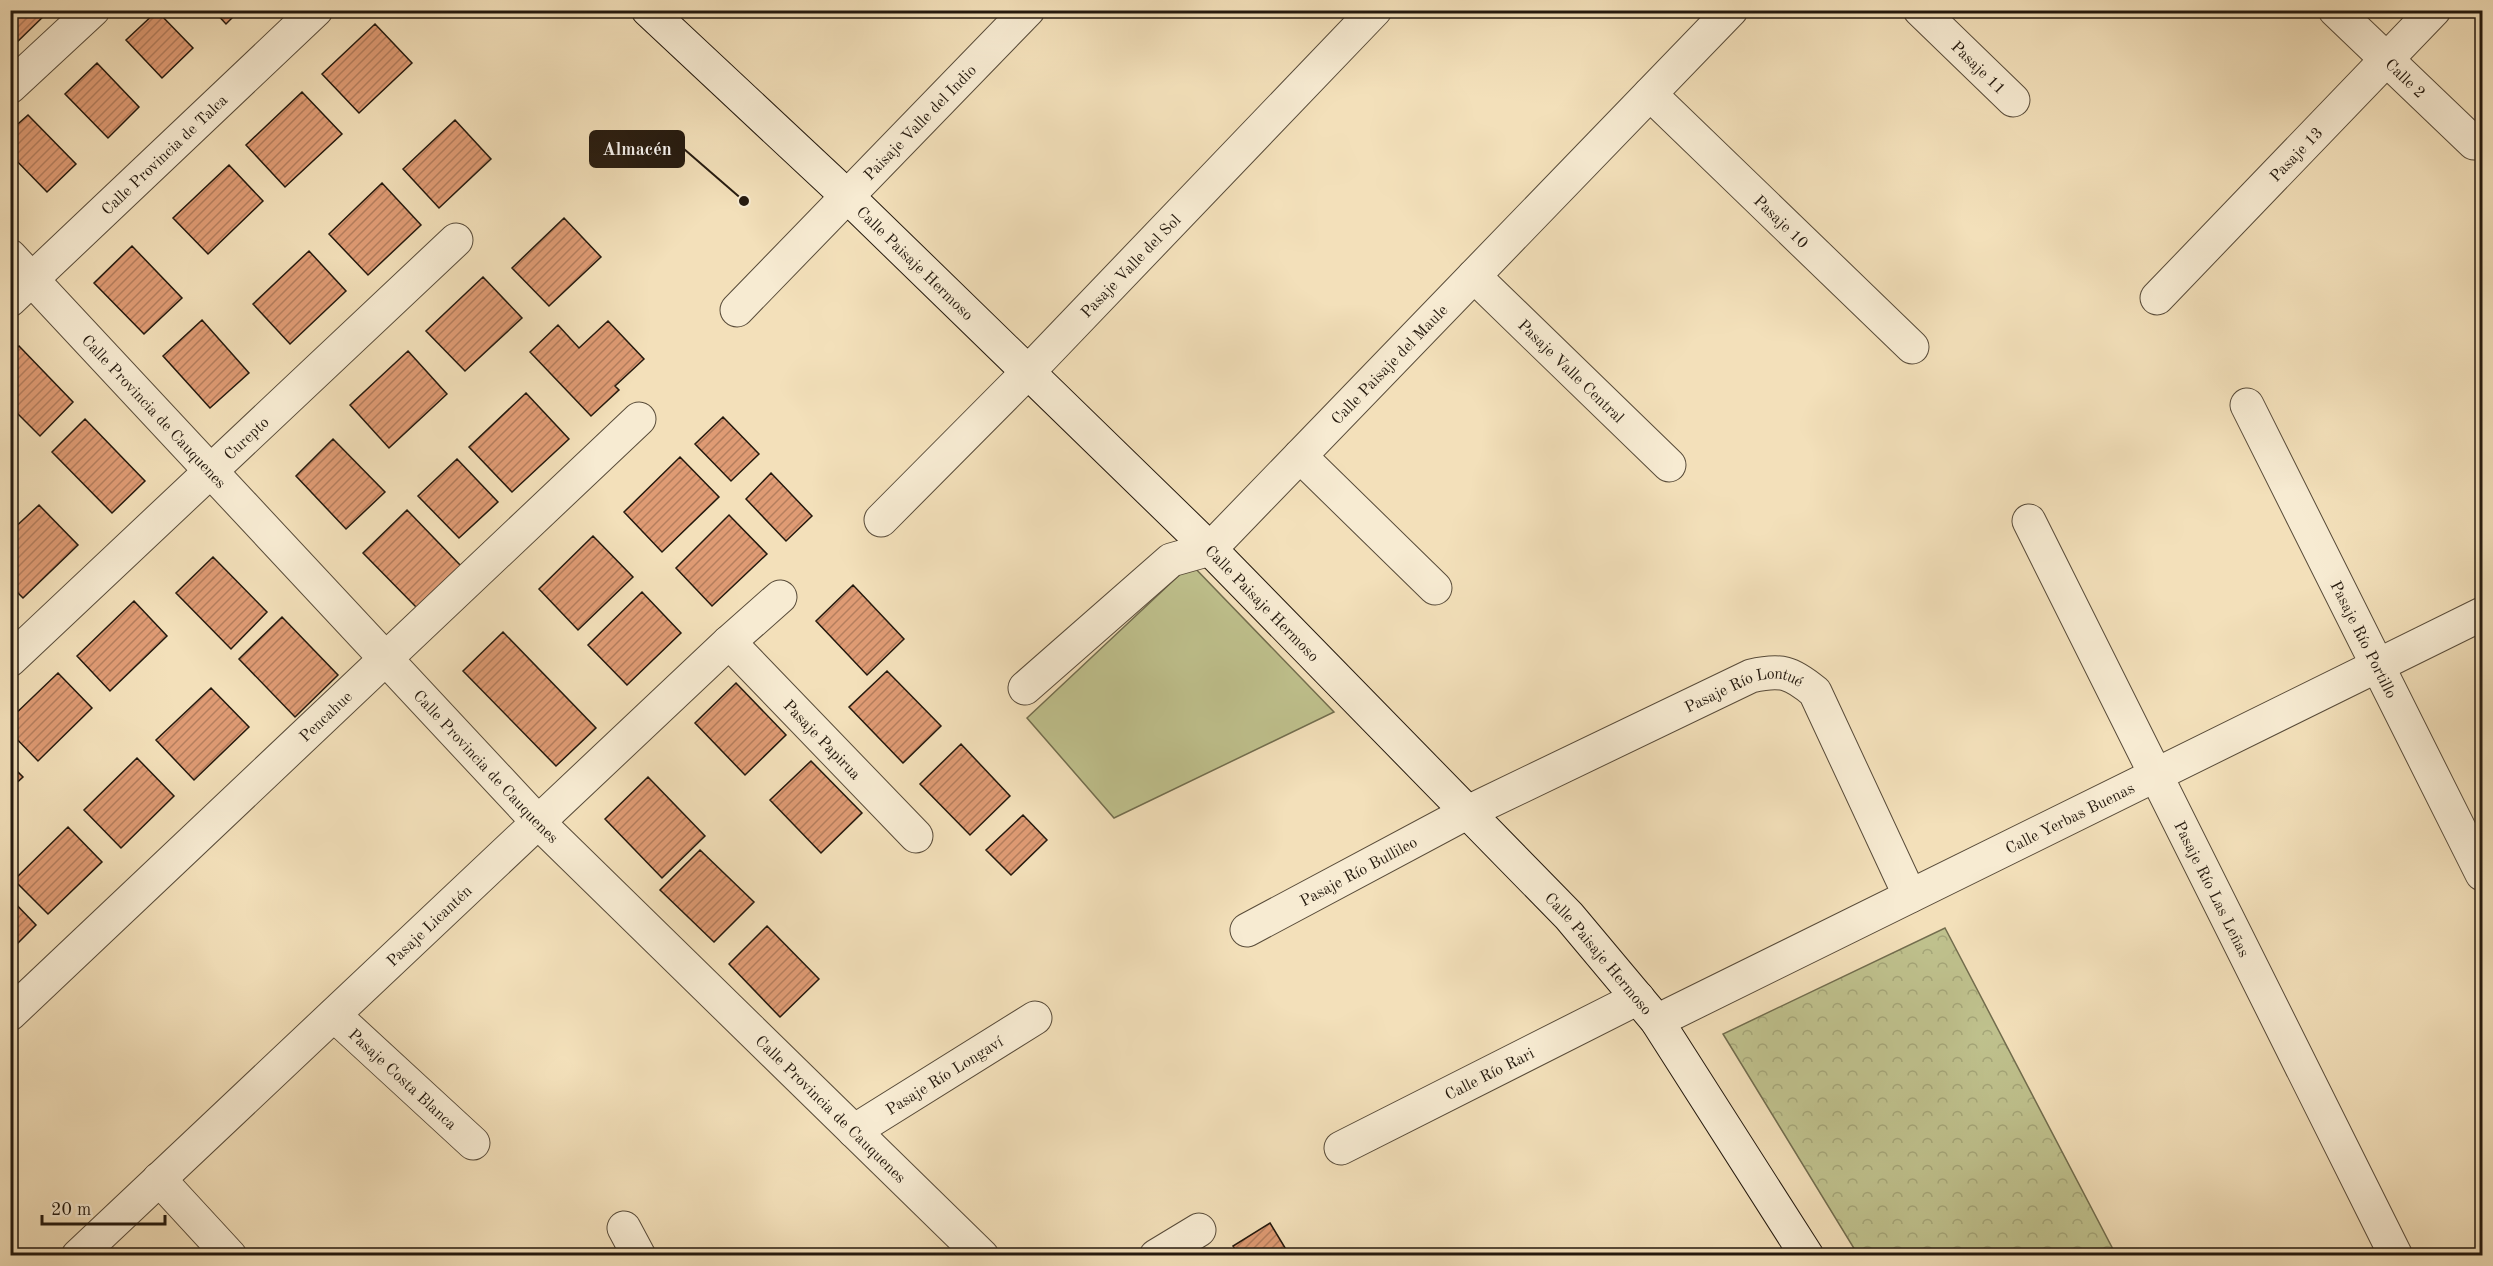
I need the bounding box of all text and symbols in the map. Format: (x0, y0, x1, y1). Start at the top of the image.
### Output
street label: Pasaje 11 (1947, 39, 2008, 98)
street label: Calle 2 (2381, 57, 2427, 102)
street label: Paisaje Valle del Indio (862, 62, 980, 184)
street label: Calle Provincia de Talca (99, 92, 231, 219)
street label: Pasaje 13 (2268, 125, 2327, 185)
callout: Almacén (590, 131, 684, 167)
text: Almacén (602, 141, 672, 159)
street label: Pasaje 10 (1750, 193, 1810, 252)
street label: Calle Paisaje Hermoso (853, 204, 976, 324)
street label: Pasaje Valle del Sol (1079, 212, 1184, 322)
street label: Calle Paisaje del Maule (1329, 302, 1451, 428)
street label: Pasaje Valle Central (1514, 317, 1626, 427)
street label: Calle Provincia de Cauquenes (78, 333, 228, 492)
street label: Curepto (222, 415, 273, 464)
street label: Calle Paisaje Hermoso (1201, 543, 1321, 665)
street label: Pasaje Río Portillo (2326, 579, 2399, 702)
street label: Pasaje Río Lontué (1683, 666, 1806, 717)
street label: Calle Provincia de Cauquenes (409, 688, 561, 847)
street label: Pencahue (297, 689, 356, 746)
street label: Pasaje Papirua (780, 698, 863, 784)
street label: Calle Yerbas Buenas (2003, 781, 2137, 858)
street label: Pasaje Río Las Leñas (2170, 819, 2251, 960)
street label: Pasaje Río Bullileo (1298, 835, 1420, 910)
street label: Pasaje Licantén (384, 883, 476, 970)
street label: Calle Paisaje Hermoso (1541, 890, 1654, 1019)
street label: Pasaje Costa Blanca (345, 1027, 459, 1134)
street label: Calle Provincia de Cauquenes (751, 1033, 908, 1187)
street label: Pasaje Río Longaví (884, 1034, 1007, 1119)
street label: Calle Río Rari (1443, 1046, 1537, 1104)
scale bar (42, 1188, 165, 1226)
text: 20 m (51, 1201, 91, 1219)

